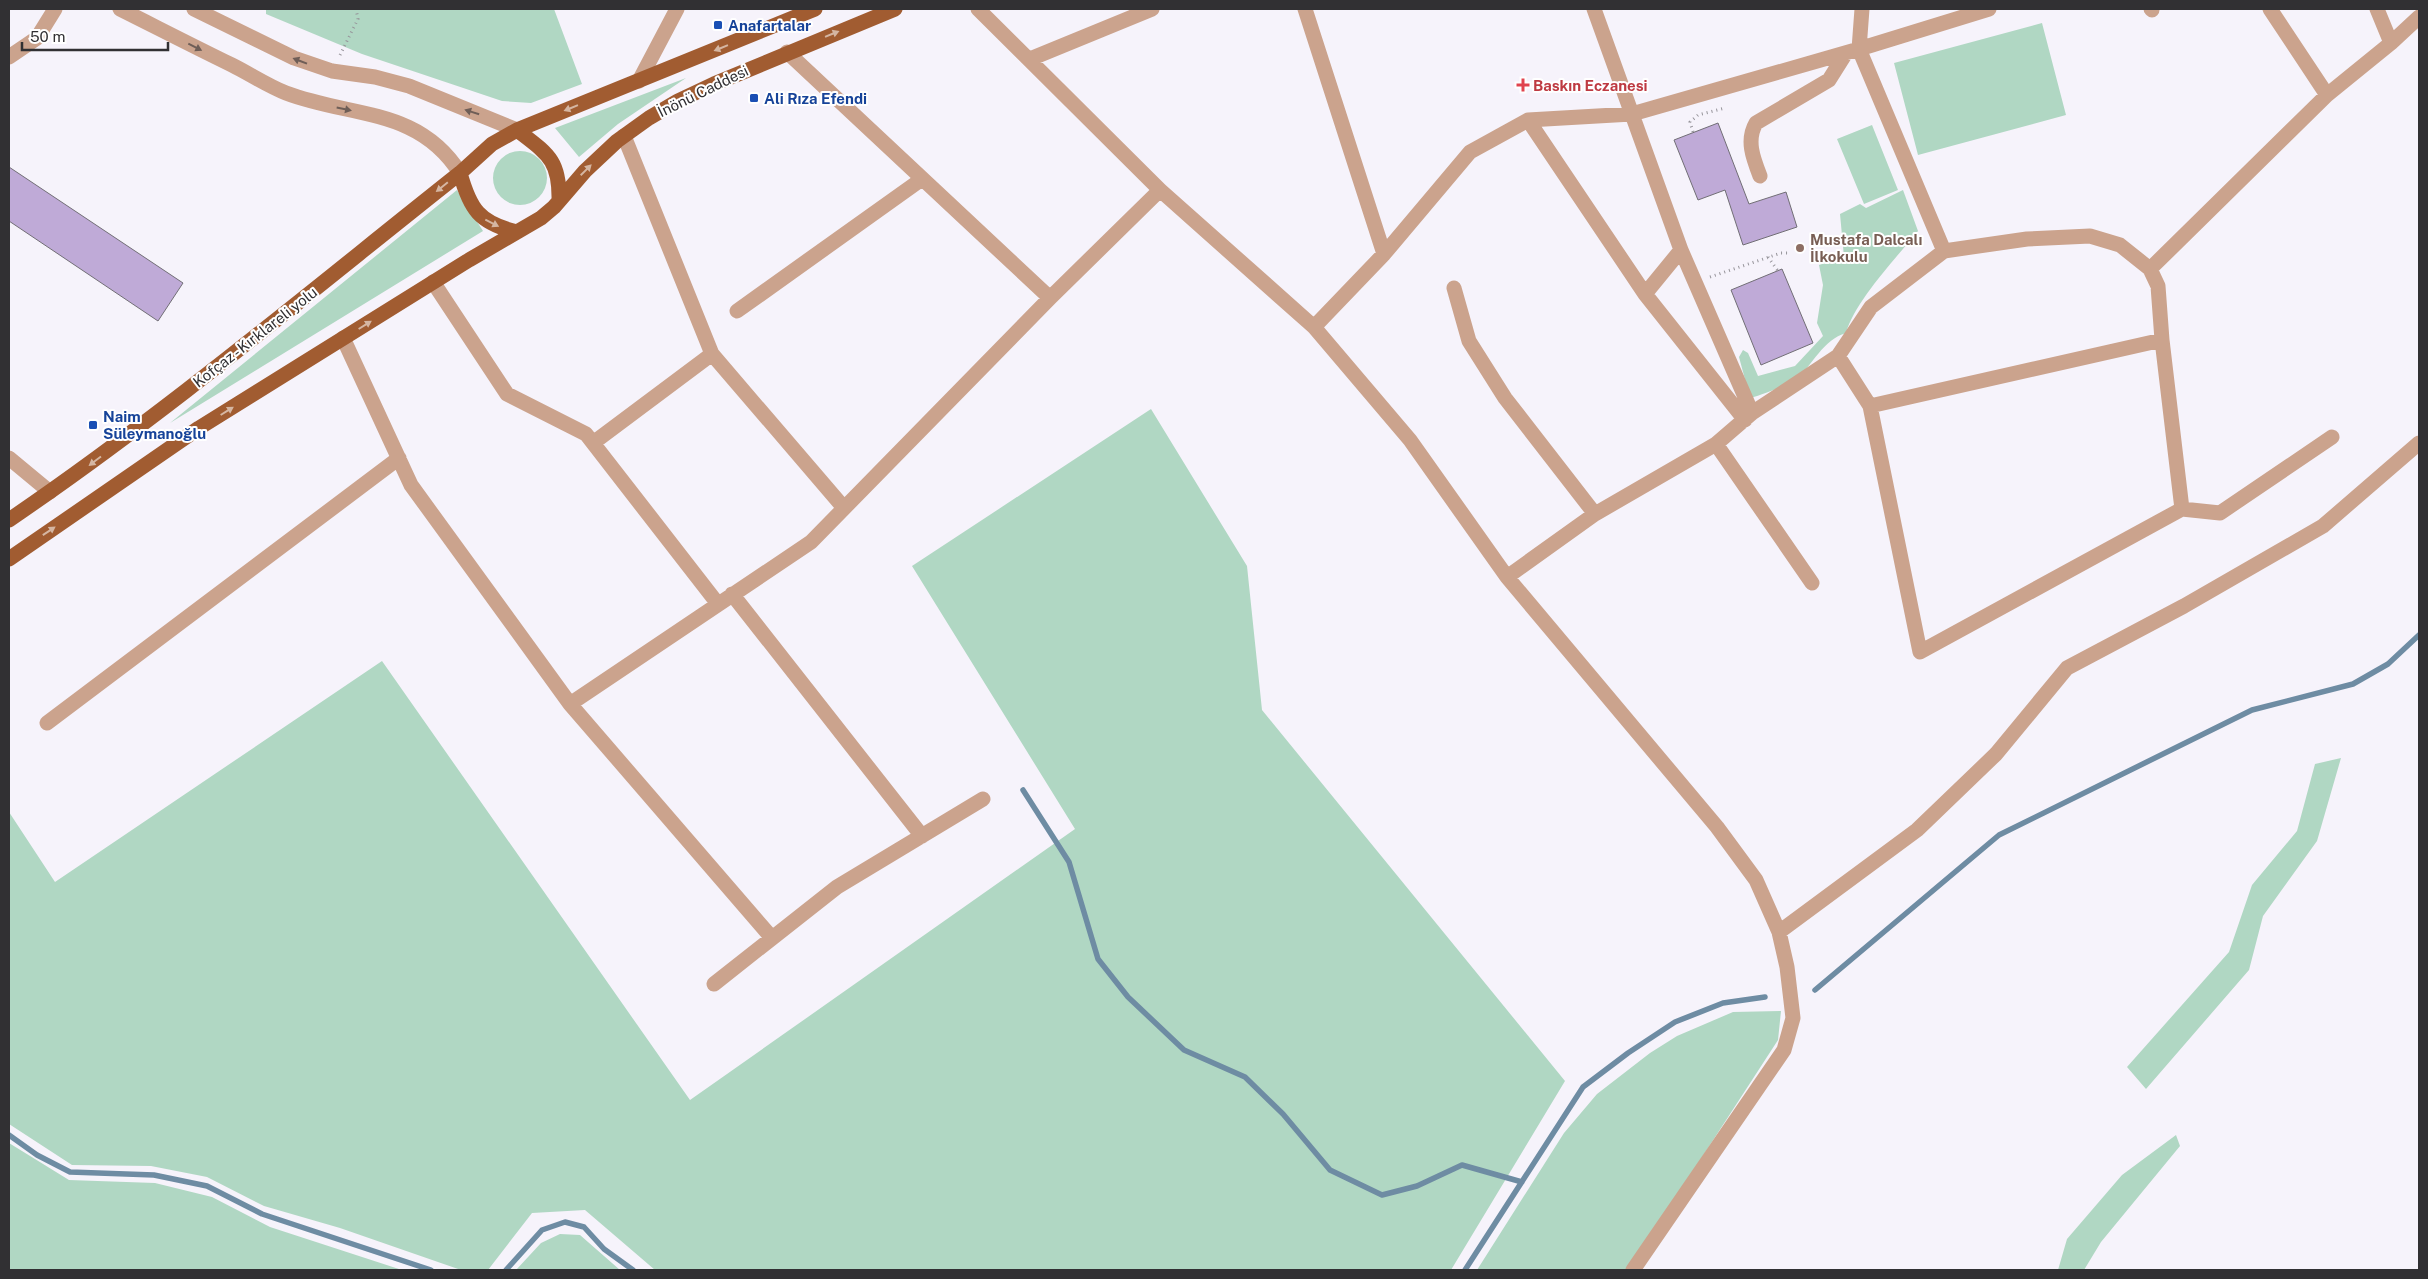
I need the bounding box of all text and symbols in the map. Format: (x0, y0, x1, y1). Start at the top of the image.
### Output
place label: Anafartalar (728, 17, 811, 34)
marker: Anafartalar (712, 19, 724, 31)
scale bar (22, 20, 169, 52)
text: 50 m (30, 28, 65, 45)
one-way arrow (825, 30, 840, 37)
one-way arrow (188, 43, 202, 51)
one-way arrow (713, 44, 728, 52)
one-way arrow (293, 56, 308, 64)
street label: İnönü Caddesi (655, 61, 751, 120)
place label: Baskın Eczanesi (1533, 77, 1648, 94)
marker: Baskın Eczanesi (1517, 79, 1529, 91)
place label: Ali Rıza Efendi (764, 90, 867, 107)
marker: Ali Rıza Efendi (748, 92, 760, 104)
one-way arrow (563, 105, 578, 113)
one-way arrow (337, 106, 353, 114)
one-way arrow (464, 108, 479, 116)
one-way arrow (580, 164, 592, 176)
one-way arrow (436, 181, 449, 192)
one-way arrow (484, 219, 499, 228)
place label: Mustafa Dalcalı İlkokulu (1810, 231, 1922, 265)
marker: Mustafa Dalcalı İlkokulu (1794, 242, 1806, 254)
street label: Kofçaz - Kırklareli yolu (190, 283, 320, 391)
one-way arrow (358, 320, 372, 329)
one-way arrow (220, 406, 234, 415)
place label: Naim Süleymanoğlu (103, 408, 206, 442)
marker: Naim Süleymanoğlu (87, 419, 99, 431)
one-way arrow (89, 455, 102, 466)
one-way arrow (42, 526, 56, 536)

